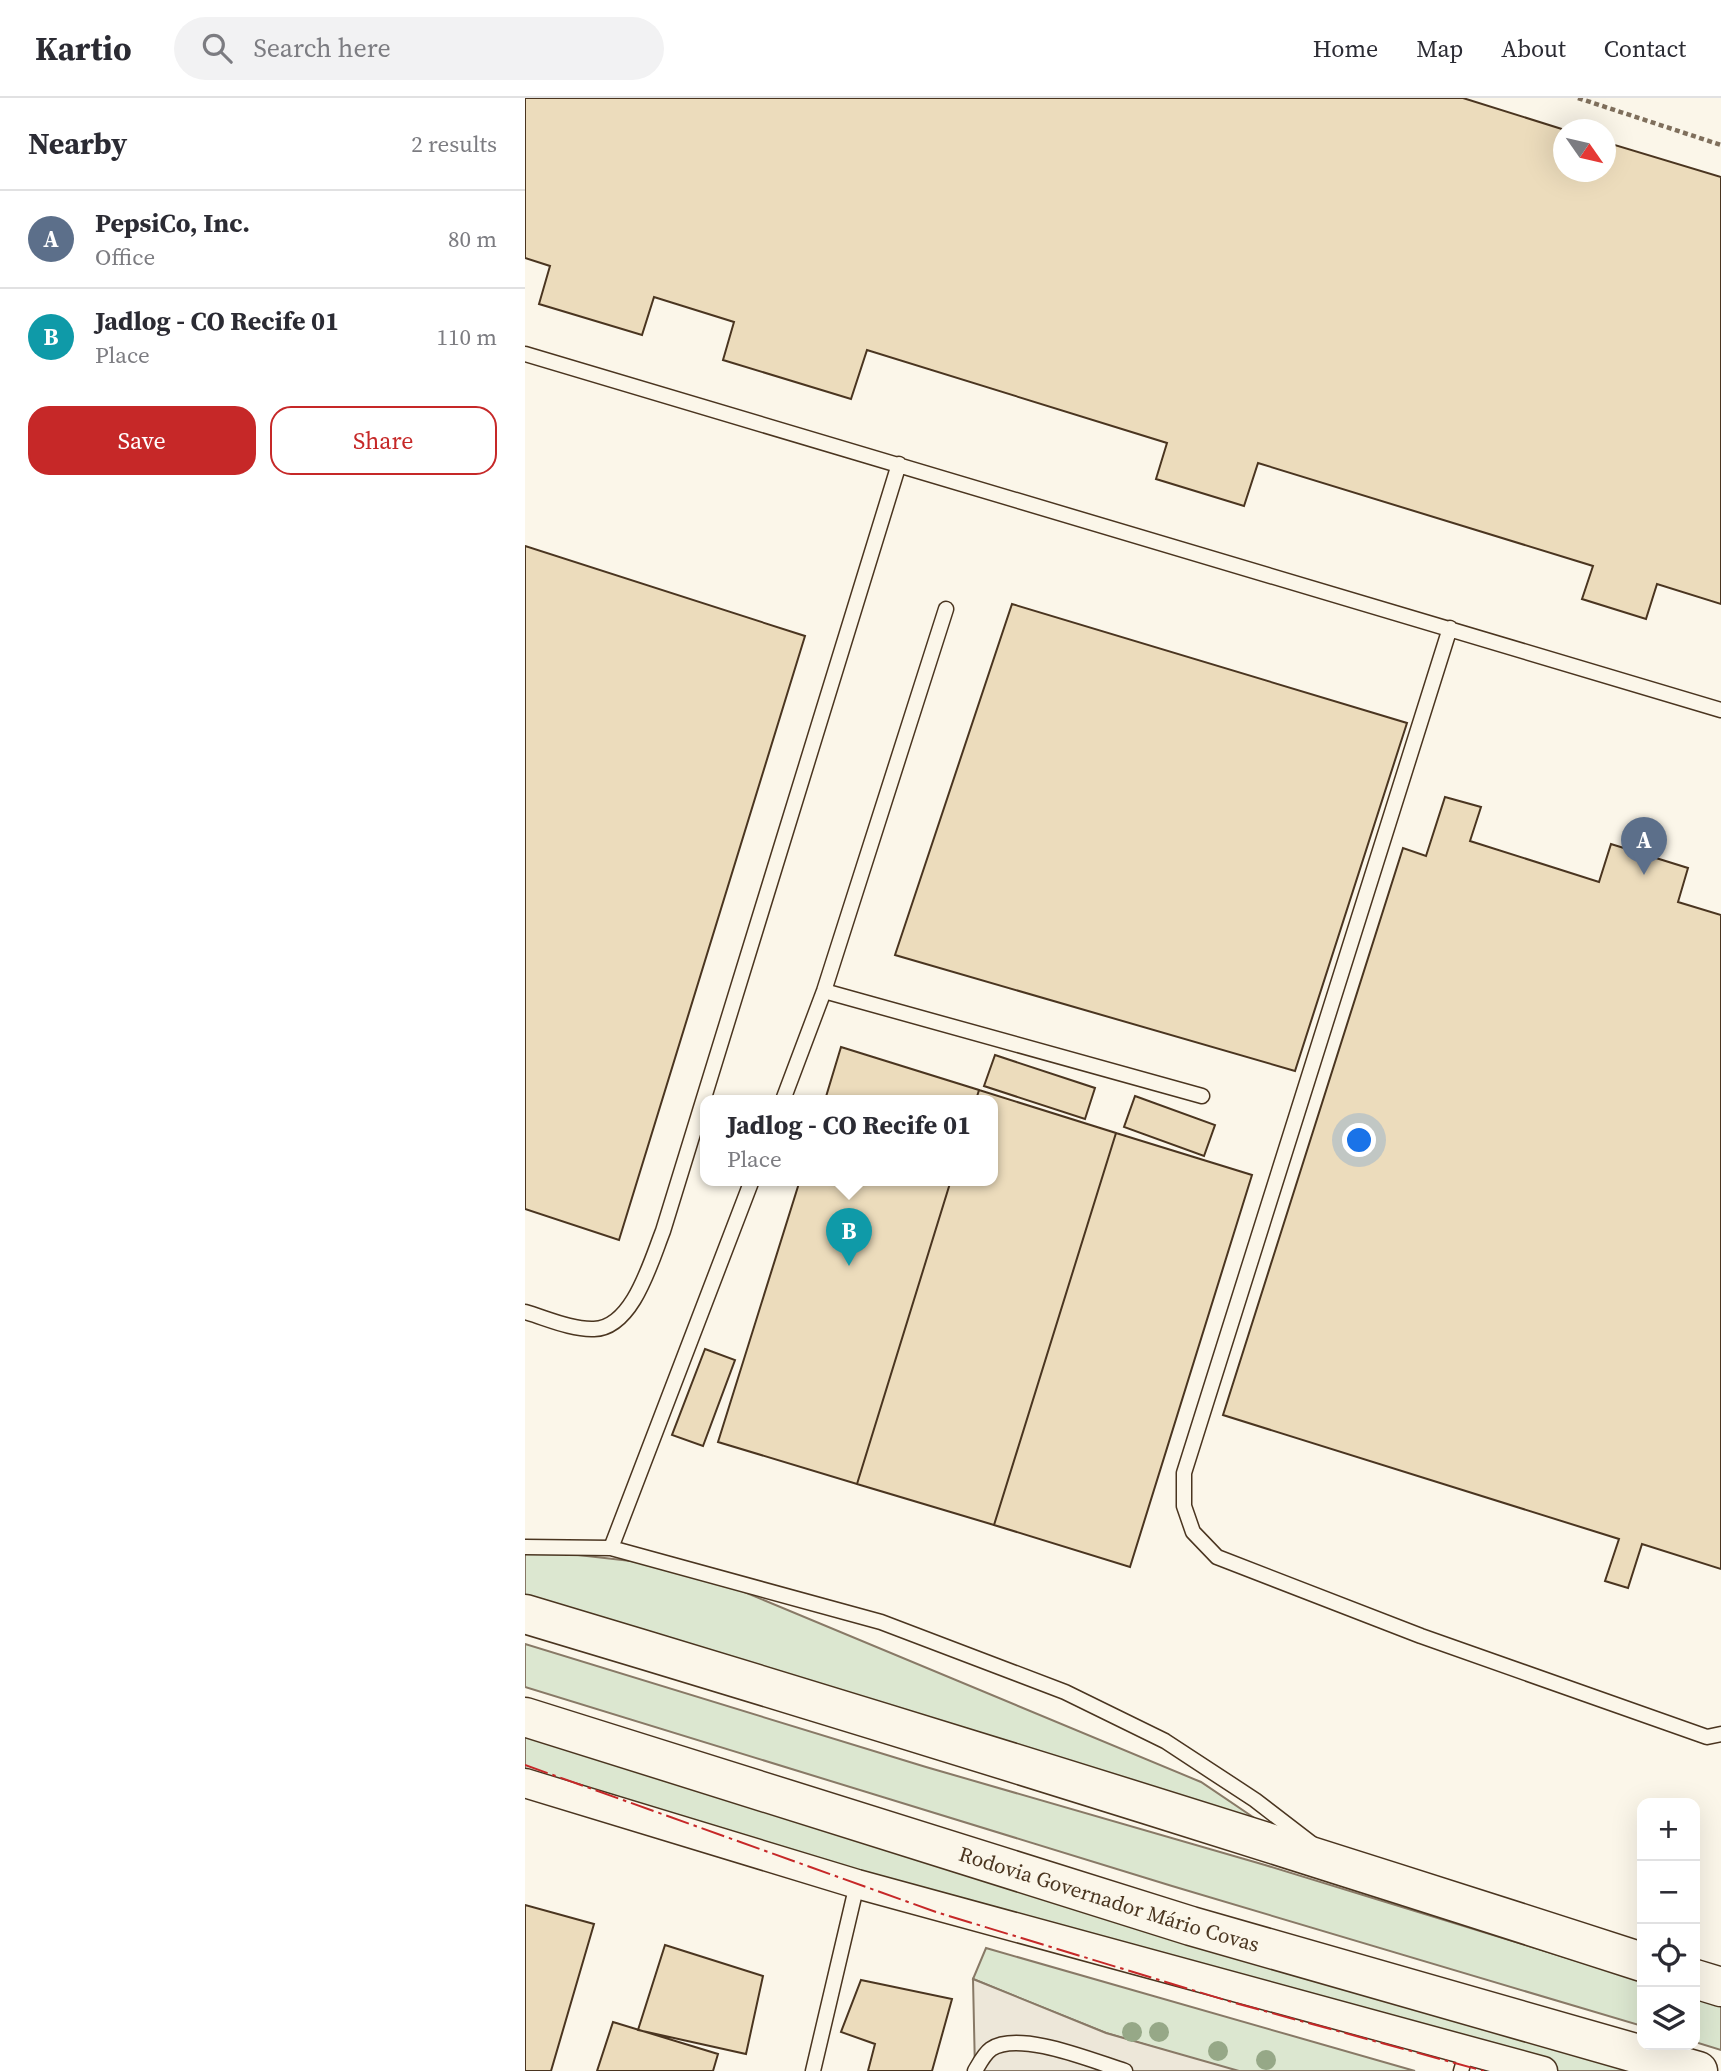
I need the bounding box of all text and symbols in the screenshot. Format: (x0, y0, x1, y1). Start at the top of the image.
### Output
search box (174, 17, 664, 80)
text: Kartio (35, 26, 132, 71)
icon: search (198, 29, 236, 67)
text: Search here (254, 30, 391, 66)
text: Home (1313, 32, 1378, 65)
text: Map (1416, 32, 1463, 65)
text: About (1501, 32, 1566, 65)
text: Contact (1604, 32, 1686, 65)
north arrow (1553, 119, 1616, 182)
text: Nearby (28, 123, 127, 164)
text: 2 results (411, 128, 497, 160)
text: PepsiCo, Inc. (95, 205, 250, 241)
text: A (43, 223, 59, 255)
text: 80 m (448, 223, 497, 255)
text: Office (95, 241, 155, 273)
text: Jadlog - CO Recife 01 (95, 303, 339, 339)
text: B (44, 321, 58, 353)
text: 110 m (436, 321, 497, 353)
text: Place (95, 339, 150, 371)
button: Save (28, 406, 256, 475)
button: Share (270, 406, 497, 475)
pin: A (1621, 817, 1667, 875)
popup (700, 1095, 998, 1186)
text: Jadlog - CO Recife 01 (727, 1107, 971, 1143)
your location (1342, 1123, 1376, 1157)
text: Place (727, 1143, 782, 1175)
pin: B (826, 1208, 872, 1266)
map controls (1637, 1798, 1700, 2050)
button: + (1637, 1798, 1700, 1861)
street label: Rodovia Governador Mário Covas (955, 1839, 1263, 1959)
button: − (1637, 1861, 1700, 1924)
button: locate (1637, 1924, 1700, 1987)
button: layers (1637, 1987, 1700, 2050)

